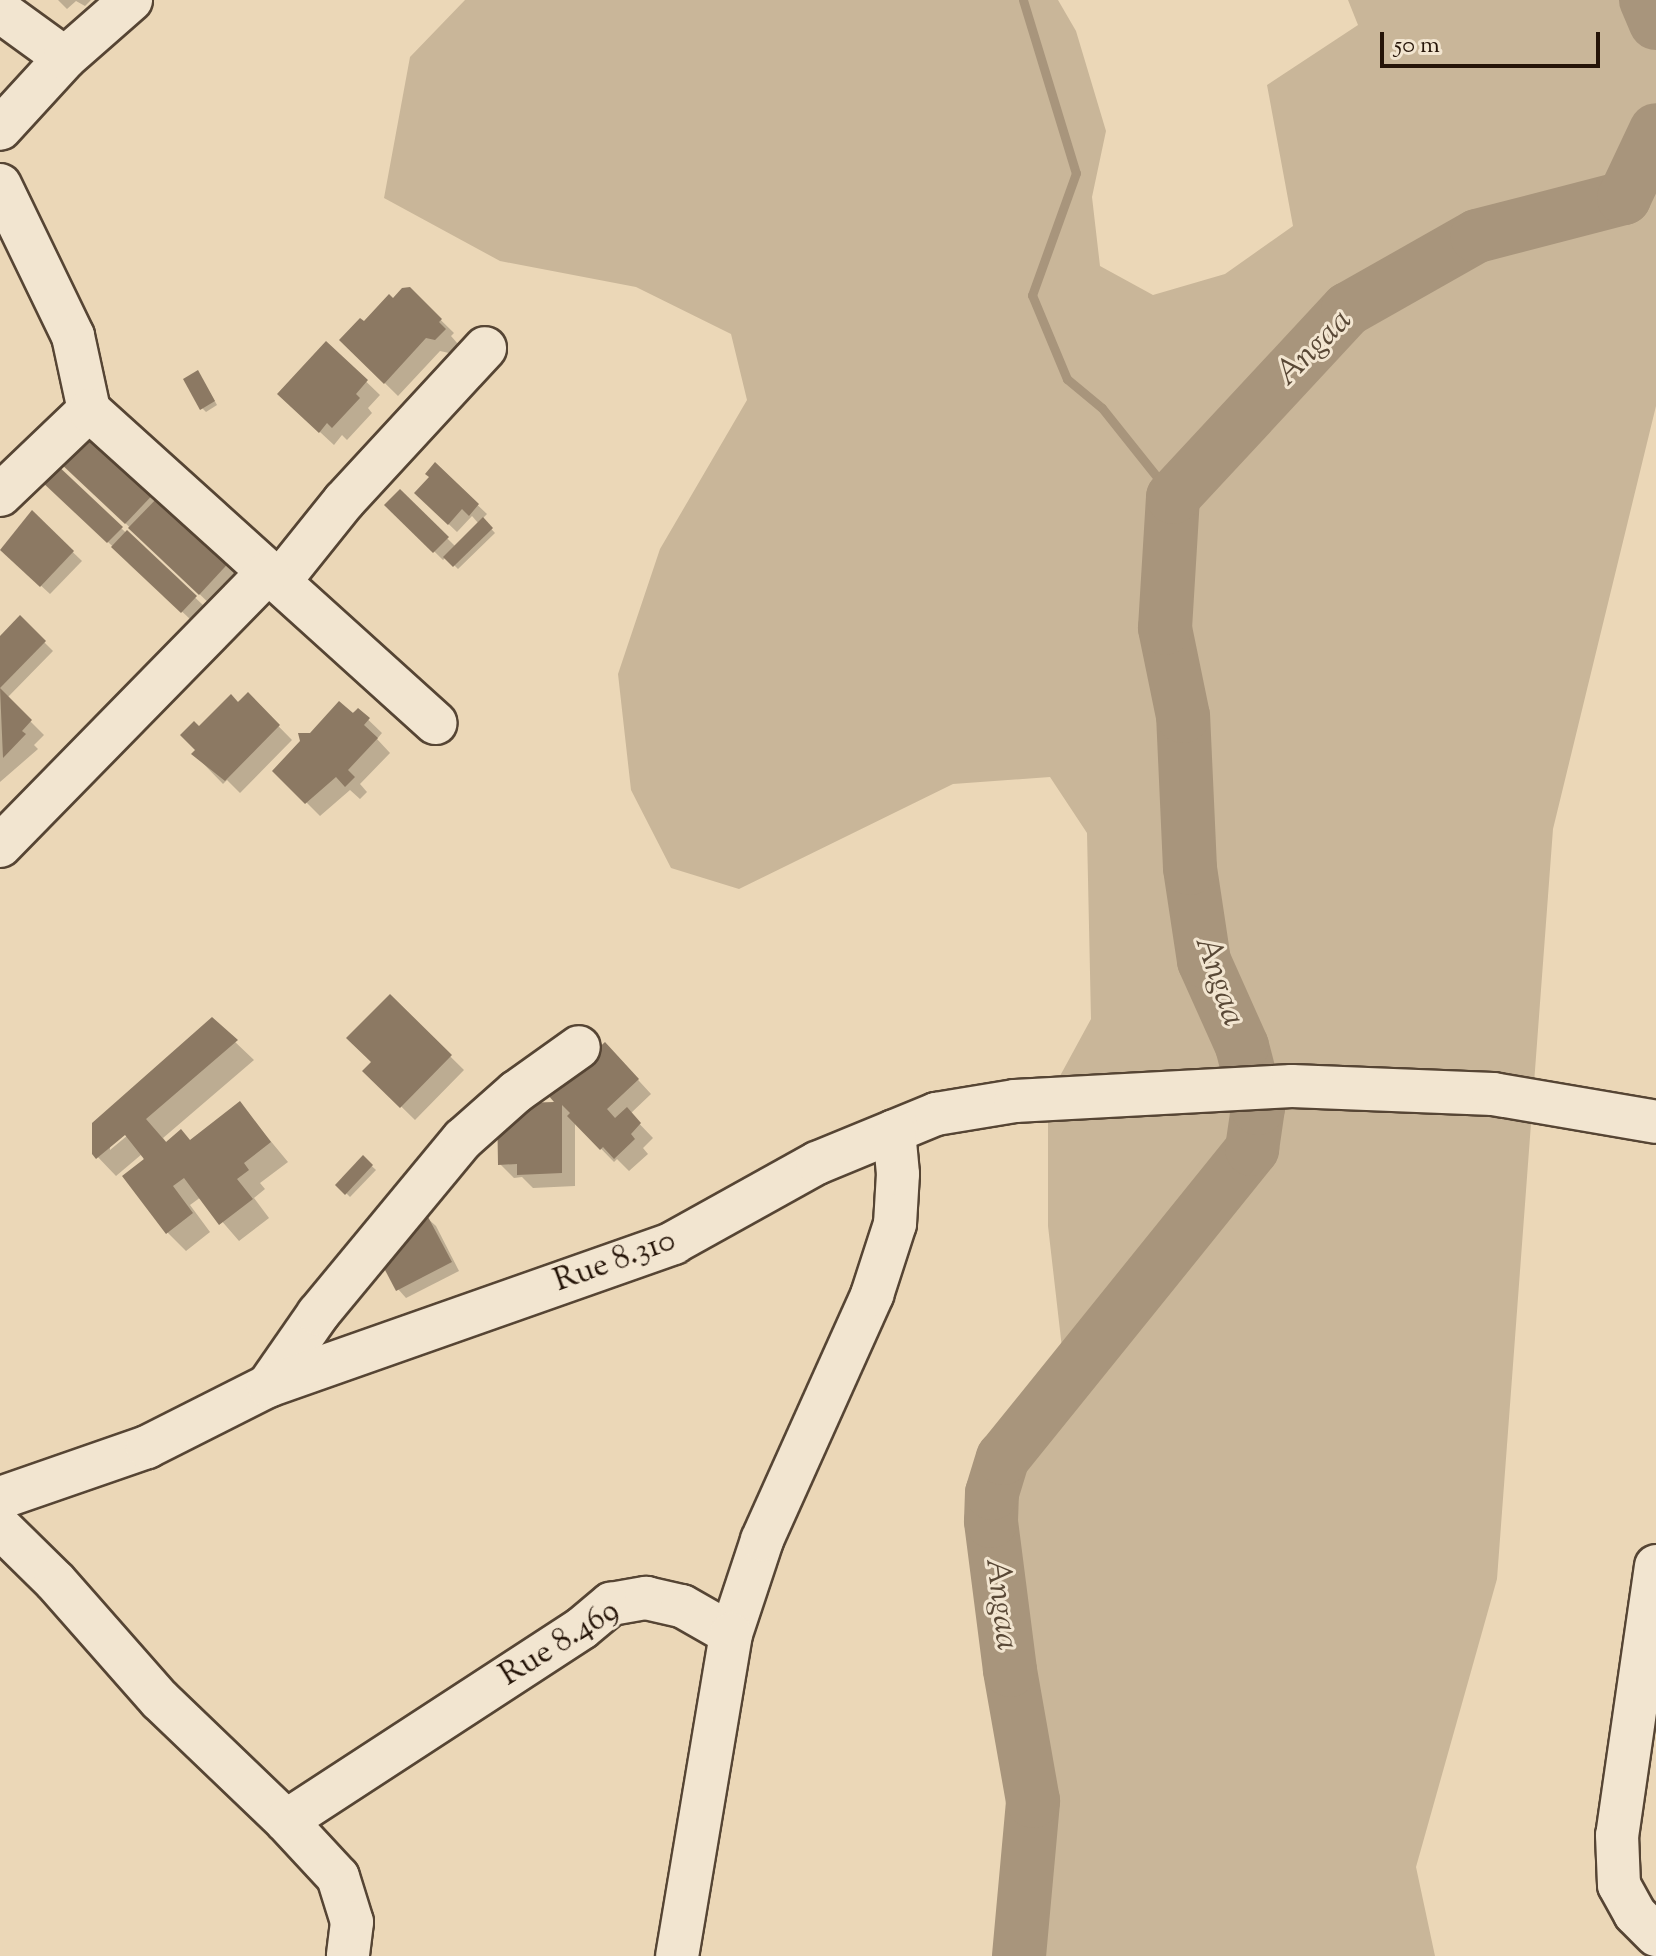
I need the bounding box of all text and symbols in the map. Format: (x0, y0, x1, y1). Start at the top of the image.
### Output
scale bar (1384, 16, 1604, 66)
text: 50 m (1394, 29, 1440, 63)
water label: Angaa (1267, 301, 1361, 395)
water label: Angaa (1185, 931, 1253, 1031)
street label: Rue 8.310 (549, 1222, 681, 1302)
water label: Angaa (975, 1556, 1027, 1652)
street label: Rue 8.469 (493, 1592, 627, 1696)

